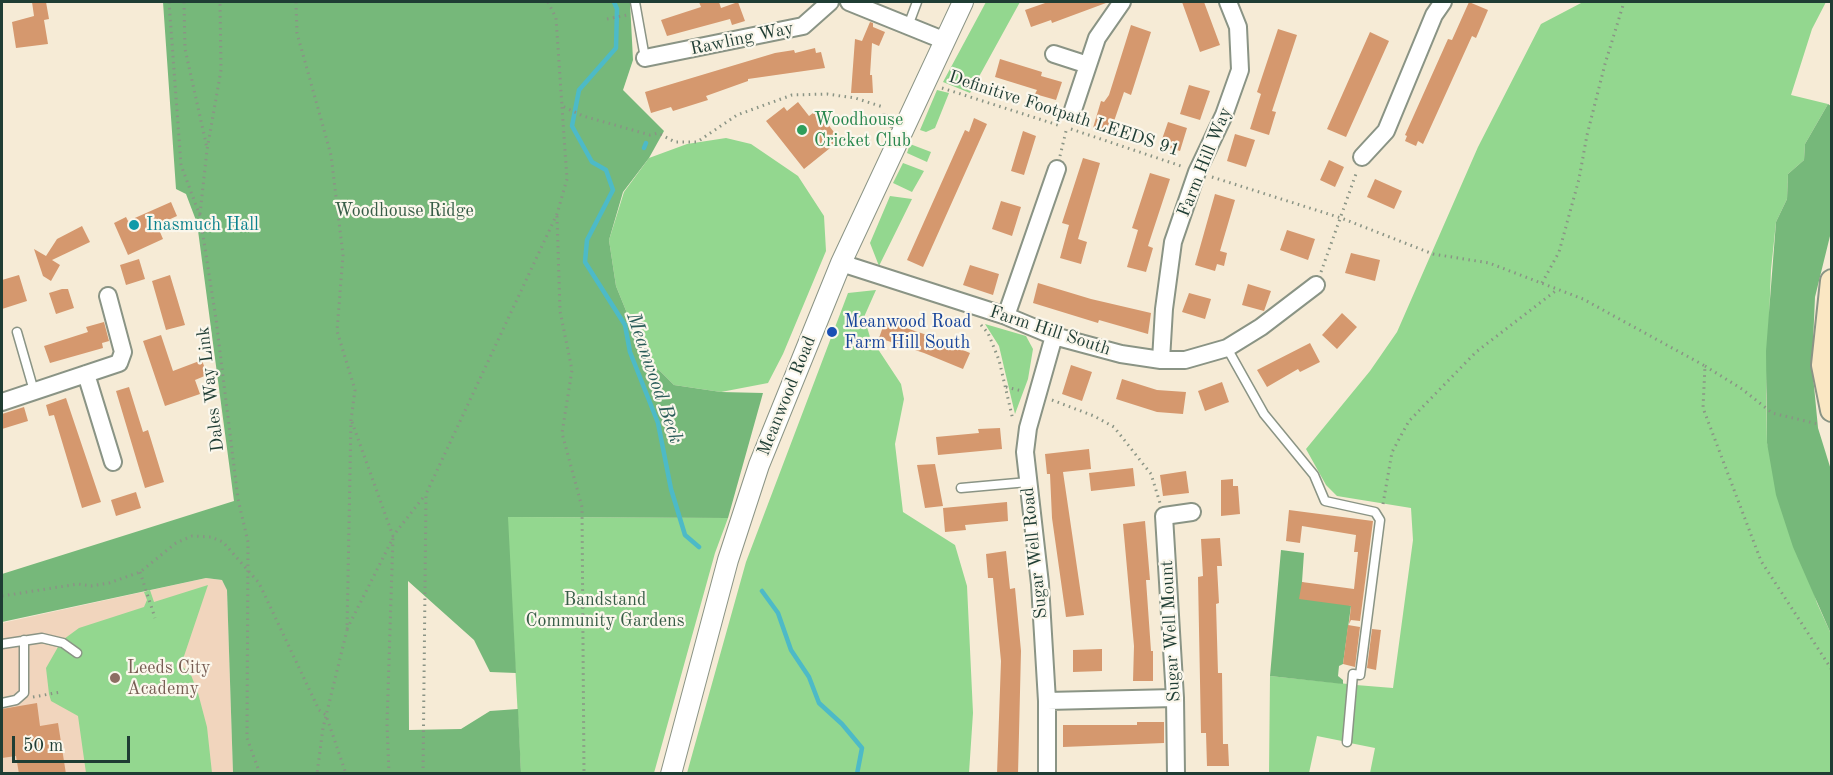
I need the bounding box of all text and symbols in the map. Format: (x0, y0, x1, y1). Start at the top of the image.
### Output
street label: Rawling Way (688, 17, 796, 61)
street label: Definitive Footpath LEEDS 91 (946, 66, 1182, 162)
street label: Farm Hill Way (1173, 104, 1237, 220)
place label: Woodhouse Cricket Club (814, 109, 911, 152)
marker: Woodhouse Cricket Club (795, 123, 809, 137)
park label: Woodhouse Ridge (334, 200, 474, 222)
place label: Inasmuch Hall (146, 214, 259, 236)
marker: Inasmuch Hall (127, 218, 141, 232)
street label: Farm Hill South (987, 301, 1113, 361)
water label: Meanwood Beck (620, 309, 688, 447)
place label: Meanwood Road Farm Hill South (844, 311, 971, 354)
street label: Dales Way Link (193, 325, 229, 453)
marker: Meanwood Road Farm Hill South (825, 325, 839, 339)
street label: Meanwood Road (753, 333, 821, 459)
street label: Sugar Well Road (1017, 486, 1053, 620)
street label: Sugar Well Mount (1156, 560, 1186, 702)
park label: Bandstand Community Gardens (525, 589, 685, 632)
place label: Leeds City Academy (127, 657, 211, 700)
marker: Leeds City Academy (108, 671, 122, 685)
scale bar (15, 724, 134, 762)
text: 50 m (23, 737, 63, 755)

